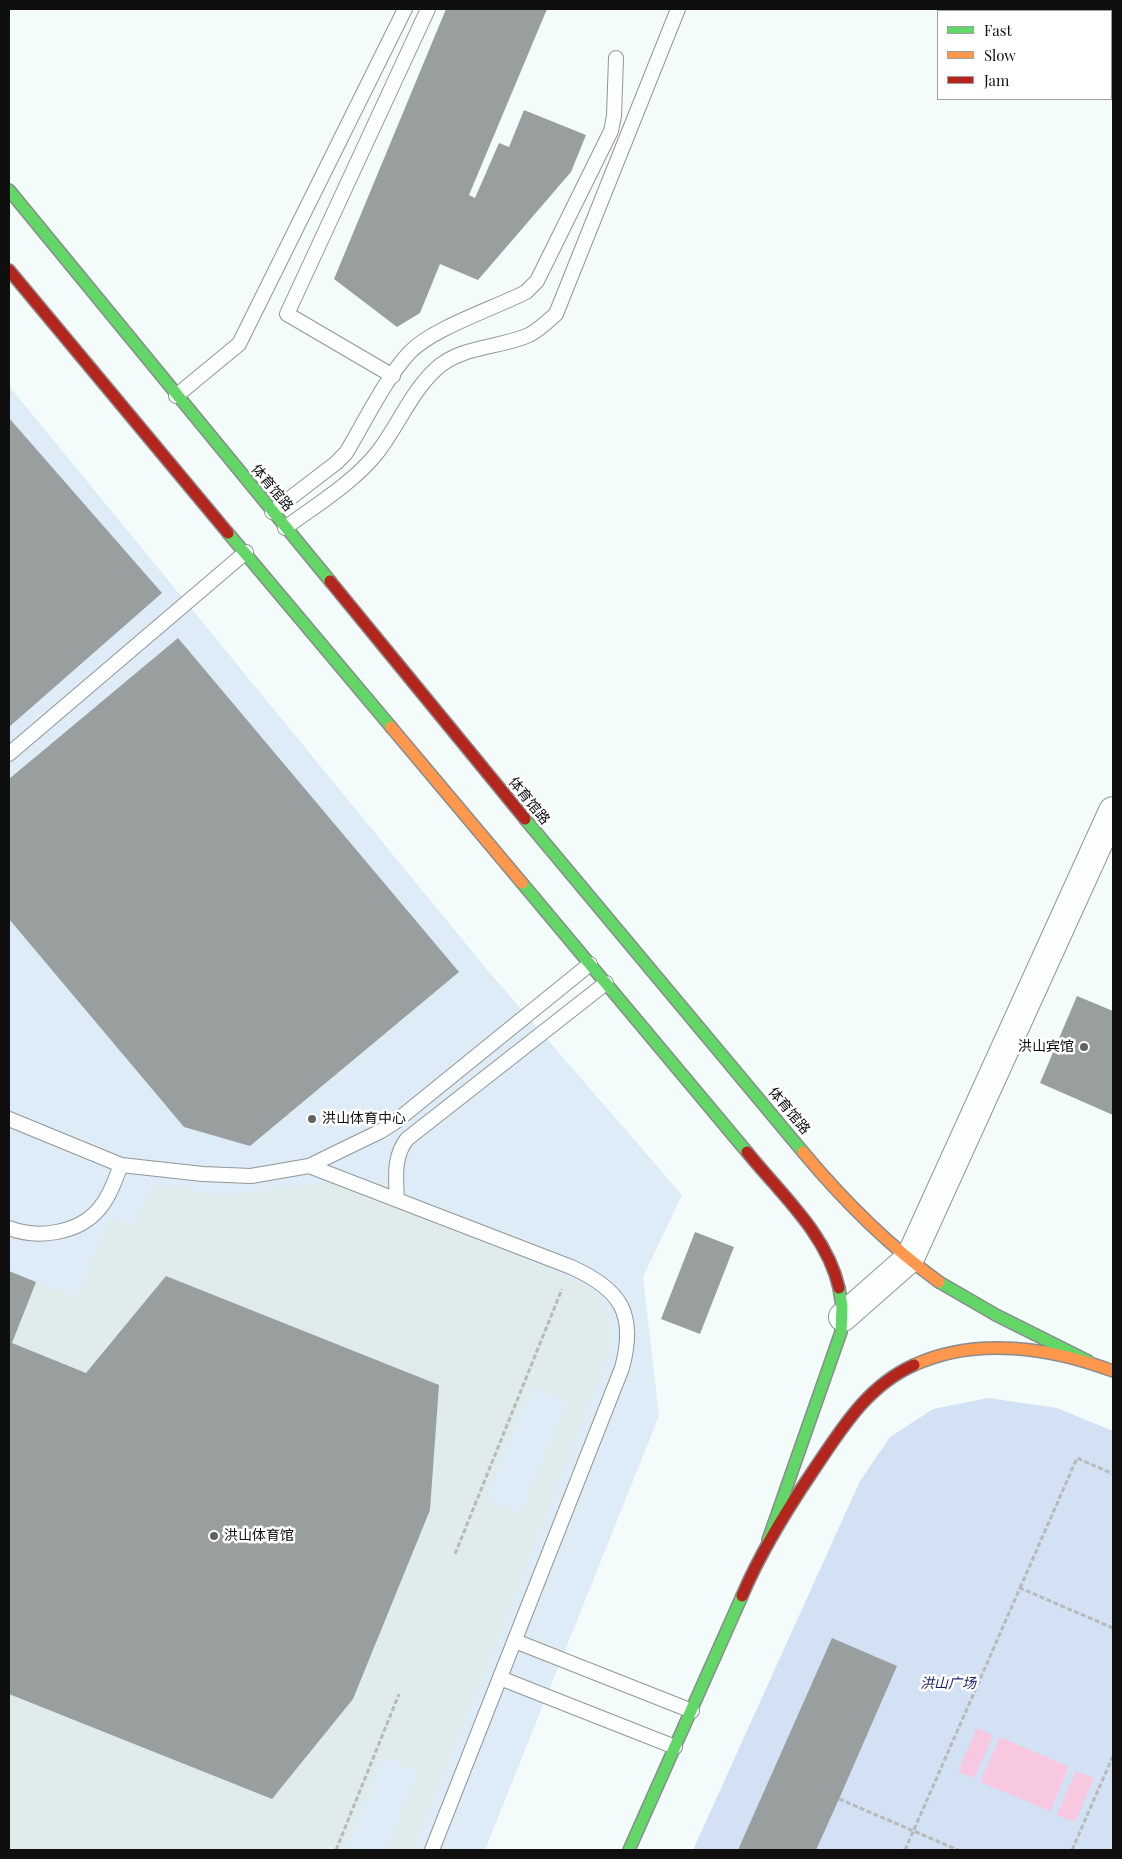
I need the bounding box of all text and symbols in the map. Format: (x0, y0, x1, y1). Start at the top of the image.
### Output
legend (937, 10, 1112, 100)
text: Fast (984, 20, 1012, 40)
text: Slow (984, 45, 1016, 65)
text: Jam (984, 70, 1009, 90)
street label: 体育馆路 (248, 461, 296, 515)
street label: 体育馆路 (505, 774, 553, 828)
place label: 洪山宾馆 (1018, 1039, 1074, 1055)
marker: 洪山宾馆 (1078, 1041, 1090, 1053)
street label: 体育馆路 (765, 1084, 813, 1138)
place label: 洪山体育中心 (322, 1111, 406, 1127)
marker: 洪山体育中心 (306, 1113, 318, 1125)
place label: 洪山体育馆 (224, 1528, 294, 1544)
marker: 洪山体育馆 (208, 1530, 220, 1542)
park label: 洪山广场 (920, 1676, 976, 1692)

